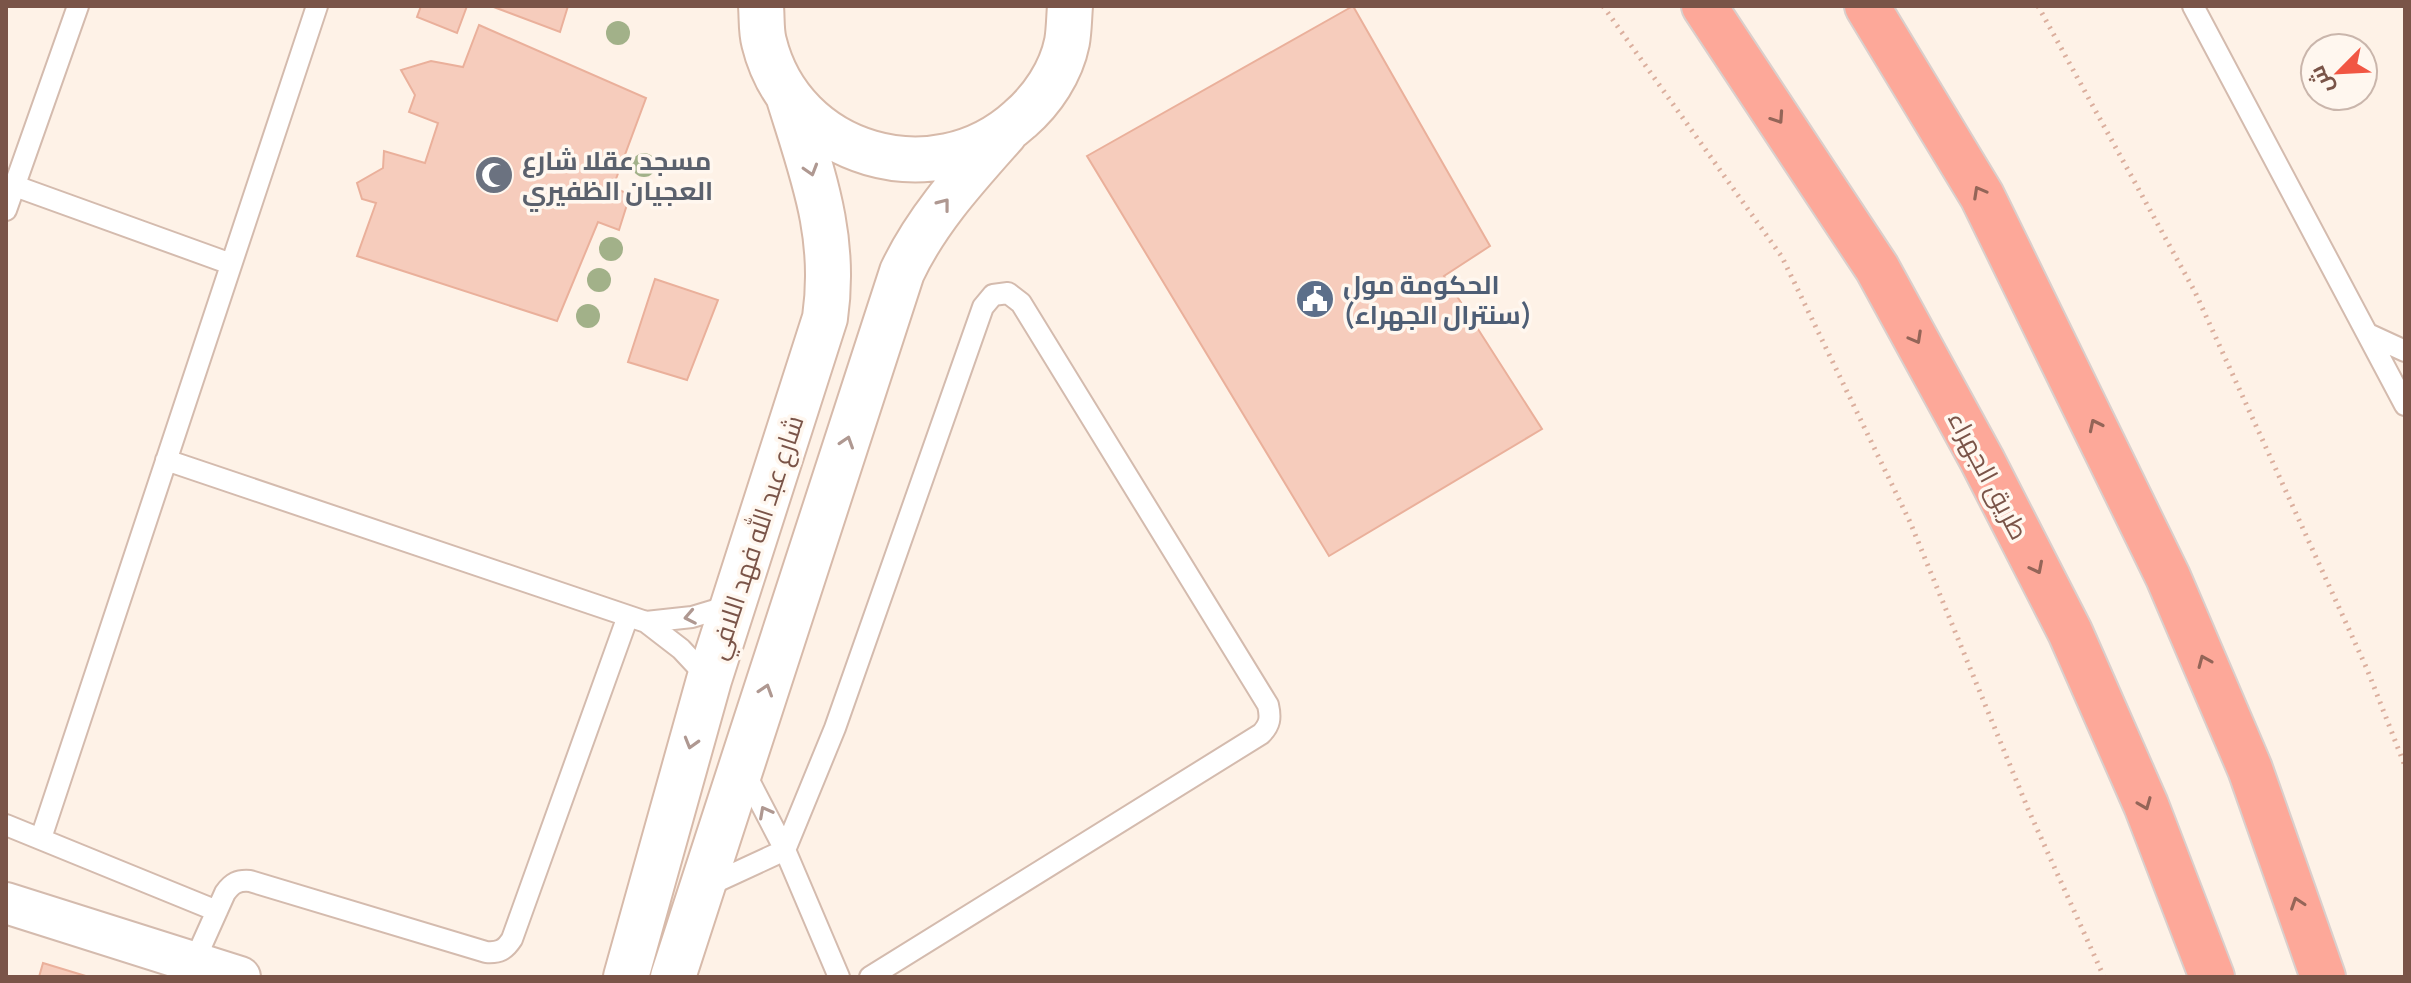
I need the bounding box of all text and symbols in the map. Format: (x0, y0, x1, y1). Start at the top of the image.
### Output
north arrow (2299, 32, 2379, 112)
text: ش (2301, 61, 2340, 99)
one-way arrow (1768, 109, 1783, 124)
place label: مسجد عقلا شارع العجيان الظفيري (522, 142, 713, 212)
mosque icon: مسجد عقلا شارع العجيان الظفيري (473, 154, 515, 196)
one-way arrow (802, 162, 818, 176)
one-way arrow (1973, 186, 1989, 201)
one-way arrow (934, 198, 949, 213)
place label: الحكومة مول (سنترال الجهراء) (1343, 266, 1533, 332)
public building icon: الحكومة مول (سنترال الجهراء) (1294, 278, 1336, 320)
one-way arrow (1906, 329, 1922, 344)
street label: طريق الجهراء (1940, 405, 2038, 545)
street label: شارع عبد الله فهد اللافي (699, 410, 815, 665)
one-way arrow (2089, 419, 2105, 433)
one-way arrow (837, 436, 853, 450)
one-way arrow (2028, 559, 2043, 574)
one-way arrow (684, 608, 697, 625)
one-way arrow (2197, 655, 2213, 669)
one-way arrow (757, 683, 773, 697)
one-way arrow (684, 735, 701, 749)
one-way arrow (2135, 796, 2152, 810)
one-way arrow (760, 806, 775, 820)
one-way arrow (2291, 897, 2307, 911)

